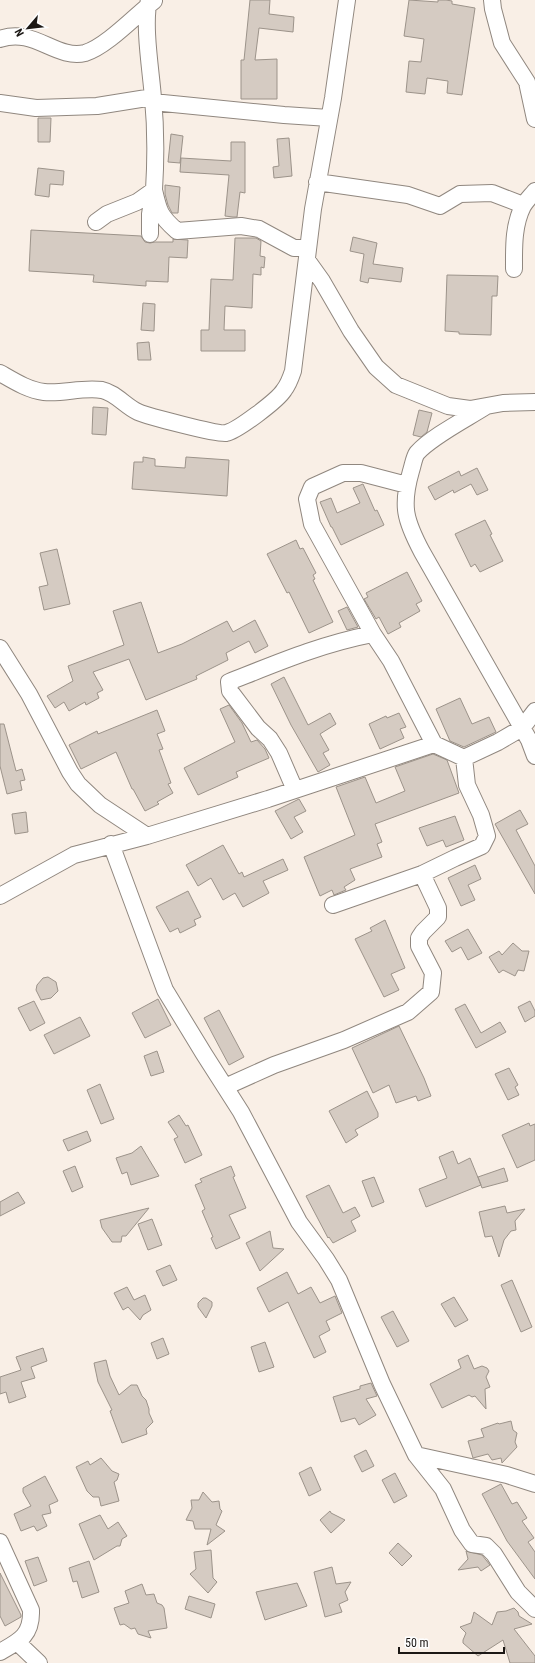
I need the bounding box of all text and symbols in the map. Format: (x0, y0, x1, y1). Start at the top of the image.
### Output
north arrow (8, 8, 48, 48)
text: N (12, 26, 27, 38)
scale bar (399, 1629, 504, 1655)
text: 50 m (405, 1636, 429, 1650)

